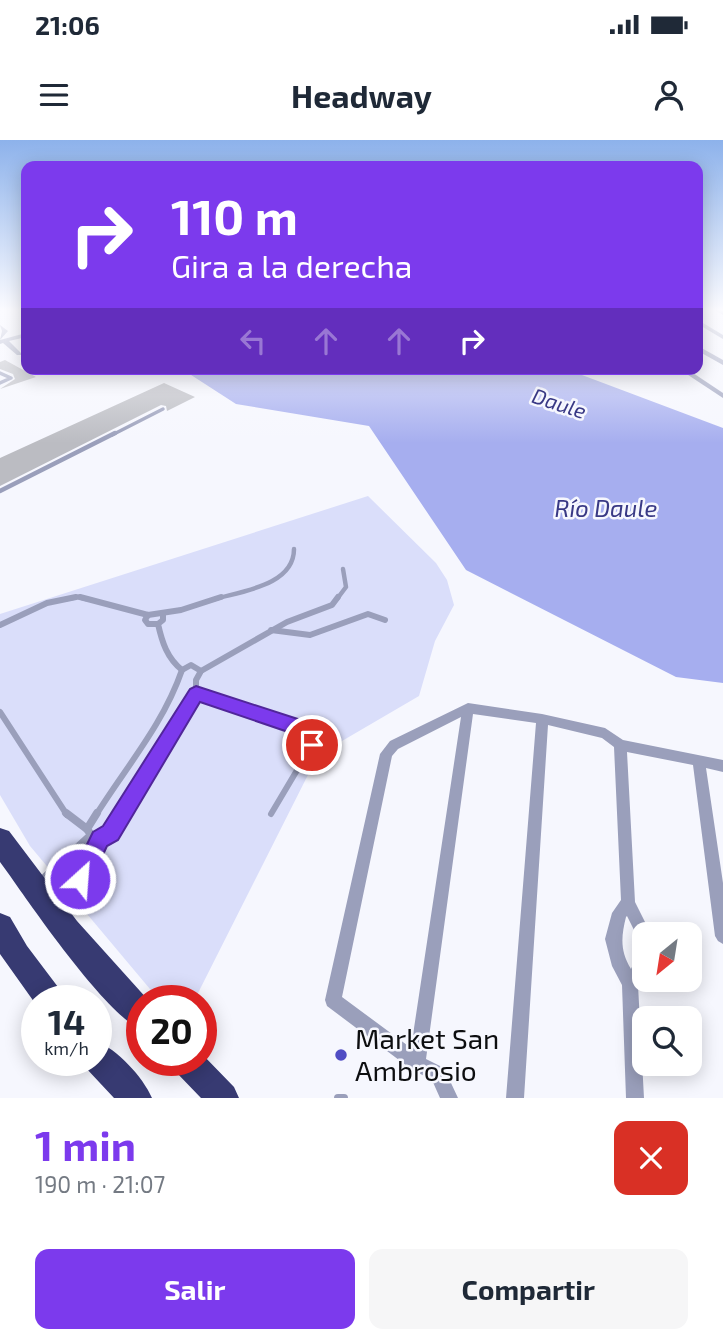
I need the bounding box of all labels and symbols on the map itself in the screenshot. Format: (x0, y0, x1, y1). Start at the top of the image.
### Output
water label: Daule (529, 382, 590, 423)
water label: Río Daule (555, 493, 658, 522)
pin (282, 715, 342, 775)
position arrow (43, 842, 117, 916)
north arrow (632, 922, 702, 992)
speed limit sign: 20 (126, 985, 217, 1076)
place label: Market San Ambrosio (355, 1021, 499, 1087)
marker: Market San Ambrosio (333, 1047, 349, 1063)

